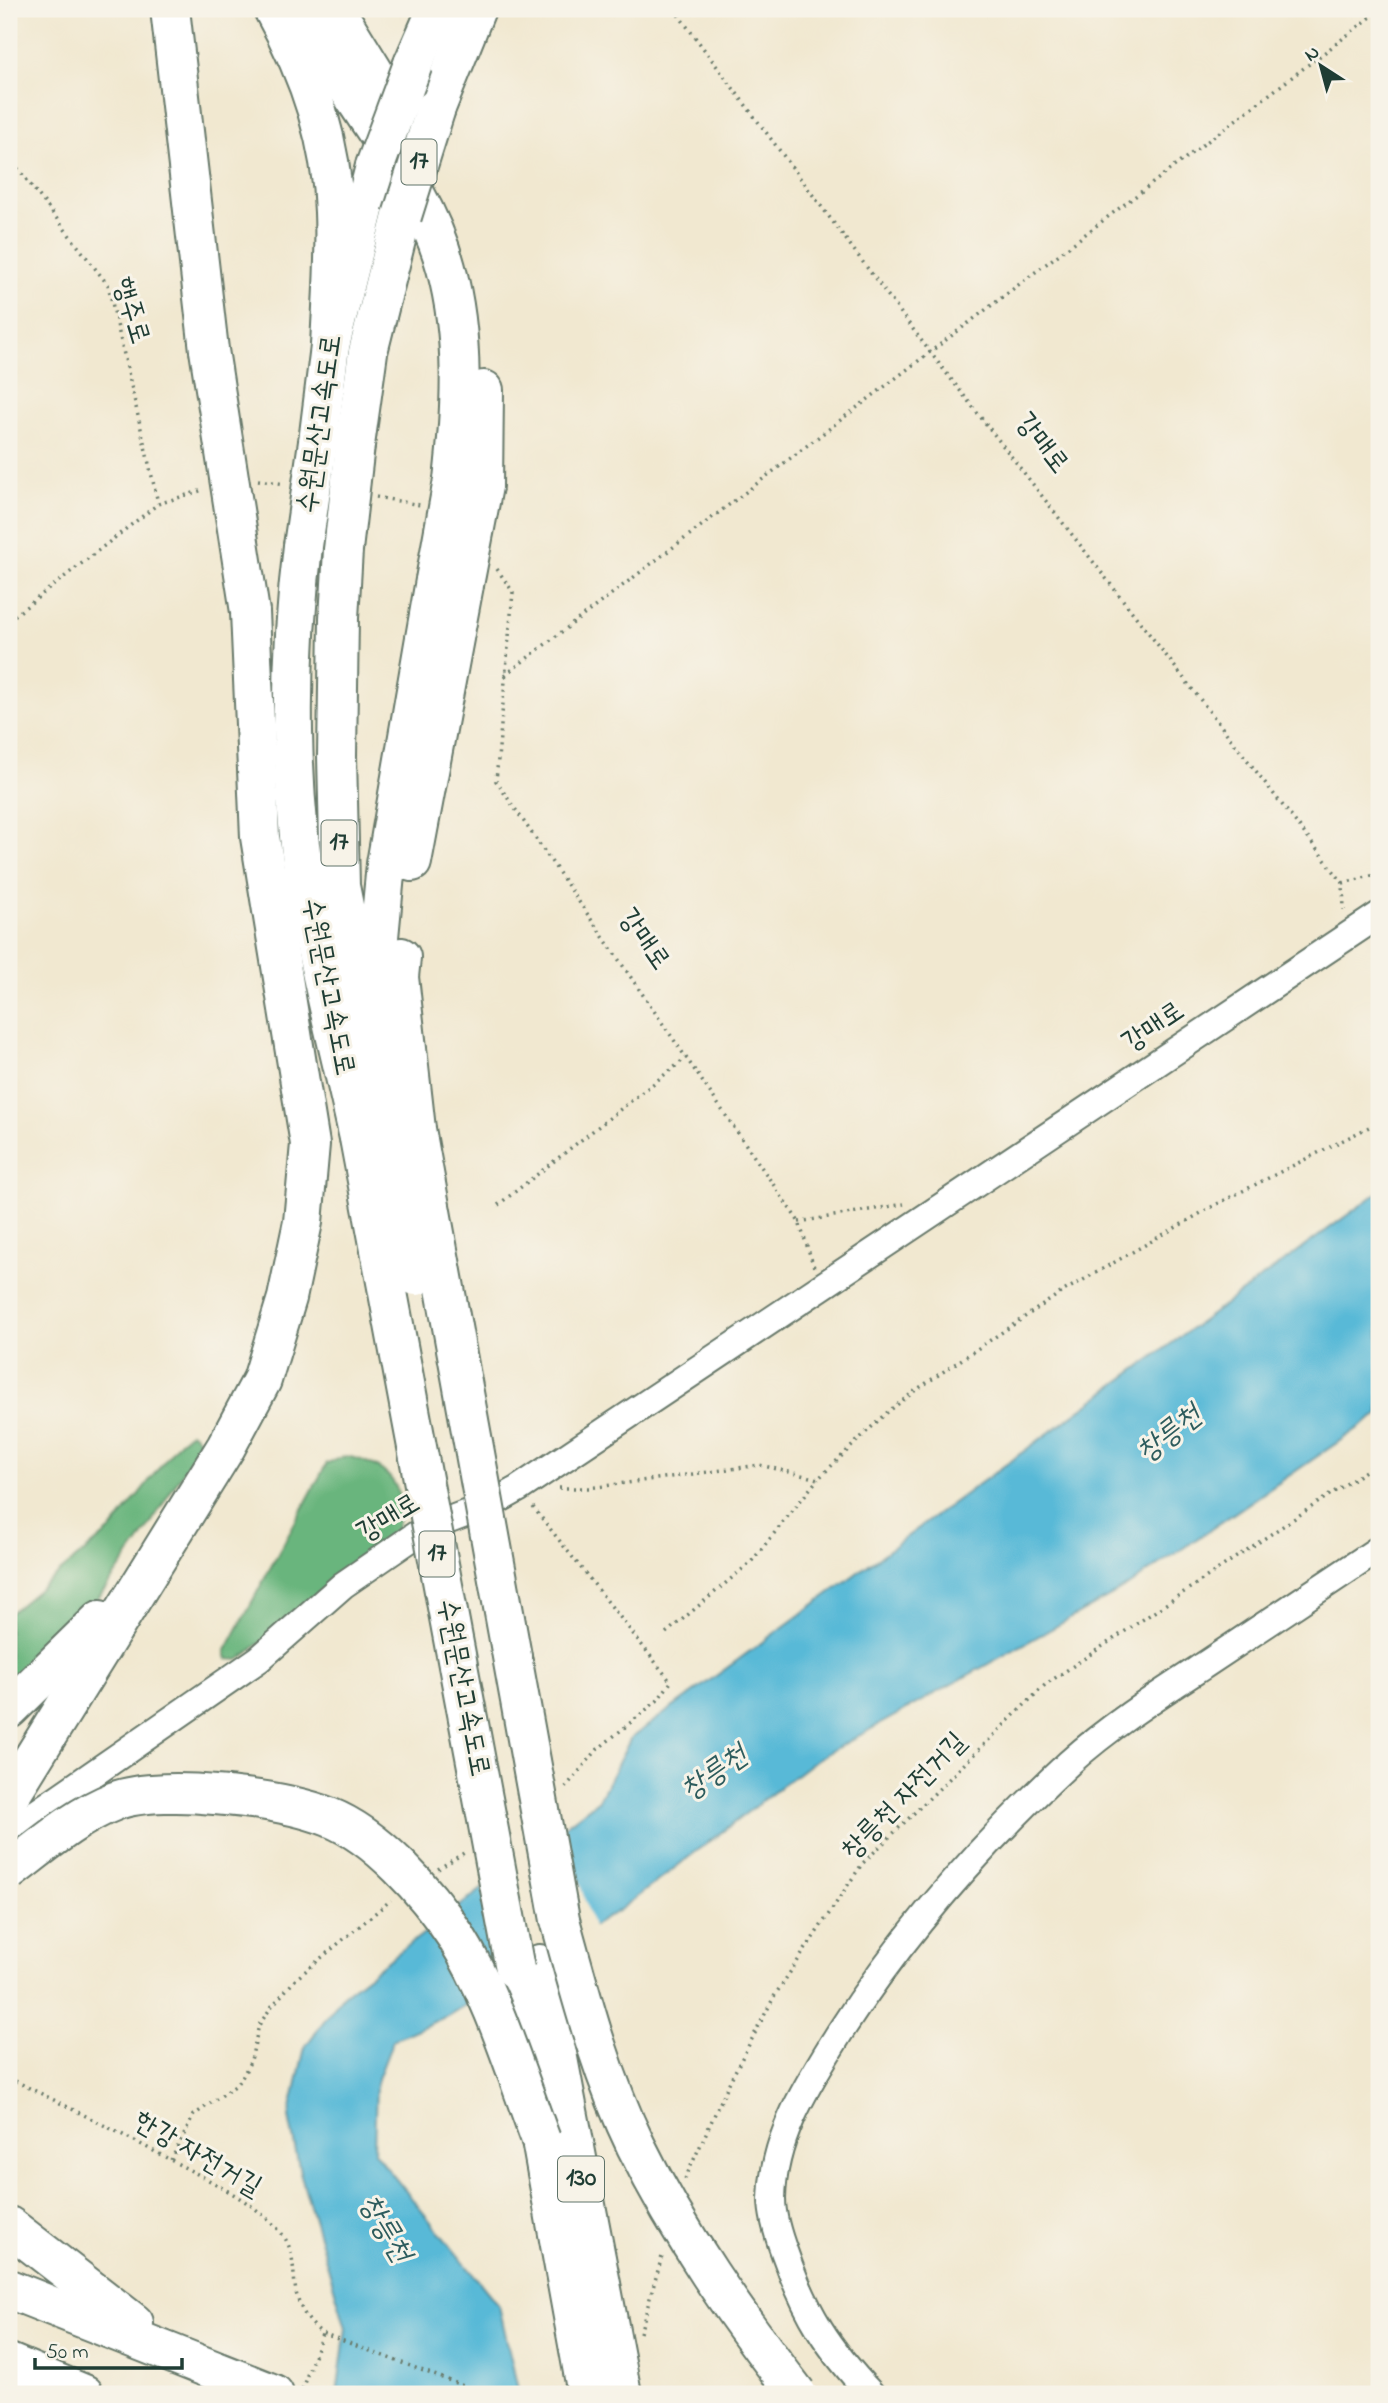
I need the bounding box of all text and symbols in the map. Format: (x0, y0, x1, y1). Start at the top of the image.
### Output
north arrow (1286, 32, 1356, 102)
text: N (1299, 39, 1326, 69)
road number: 17 (402, 140, 436, 184)
street label: 행주로 (101, 273, 159, 349)
street label: 수원문산고속도로 (288, 332, 354, 516)
street label: 강매로 (1004, 405, 1078, 483)
road number: 17 (322, 820, 356, 866)
street label: 수원문산고속도로 (290, 895, 364, 1079)
street label: 강매로 (607, 901, 679, 979)
street label: 강매로 (1115, 992, 1193, 1064)
water label: 창릉천 (1128, 1394, 1214, 1475)
street label: 강매로 (349, 1484, 429, 1554)
road number: 17 (420, 1532, 454, 1576)
street label: 수원문산고속도로 (425, 1596, 499, 1780)
street label: 창릉천 자전거길 (833, 1724, 977, 1870)
water label: 창릉천 (673, 1734, 760, 1813)
street label: 한강 자전거길 (125, 2102, 269, 2208)
road number: 130 (558, 2156, 604, 2202)
water label: 창릉천 (346, 2187, 423, 2274)
scale bar (35, 2326, 182, 2370)
text: 50 m (46, 2338, 89, 2368)

